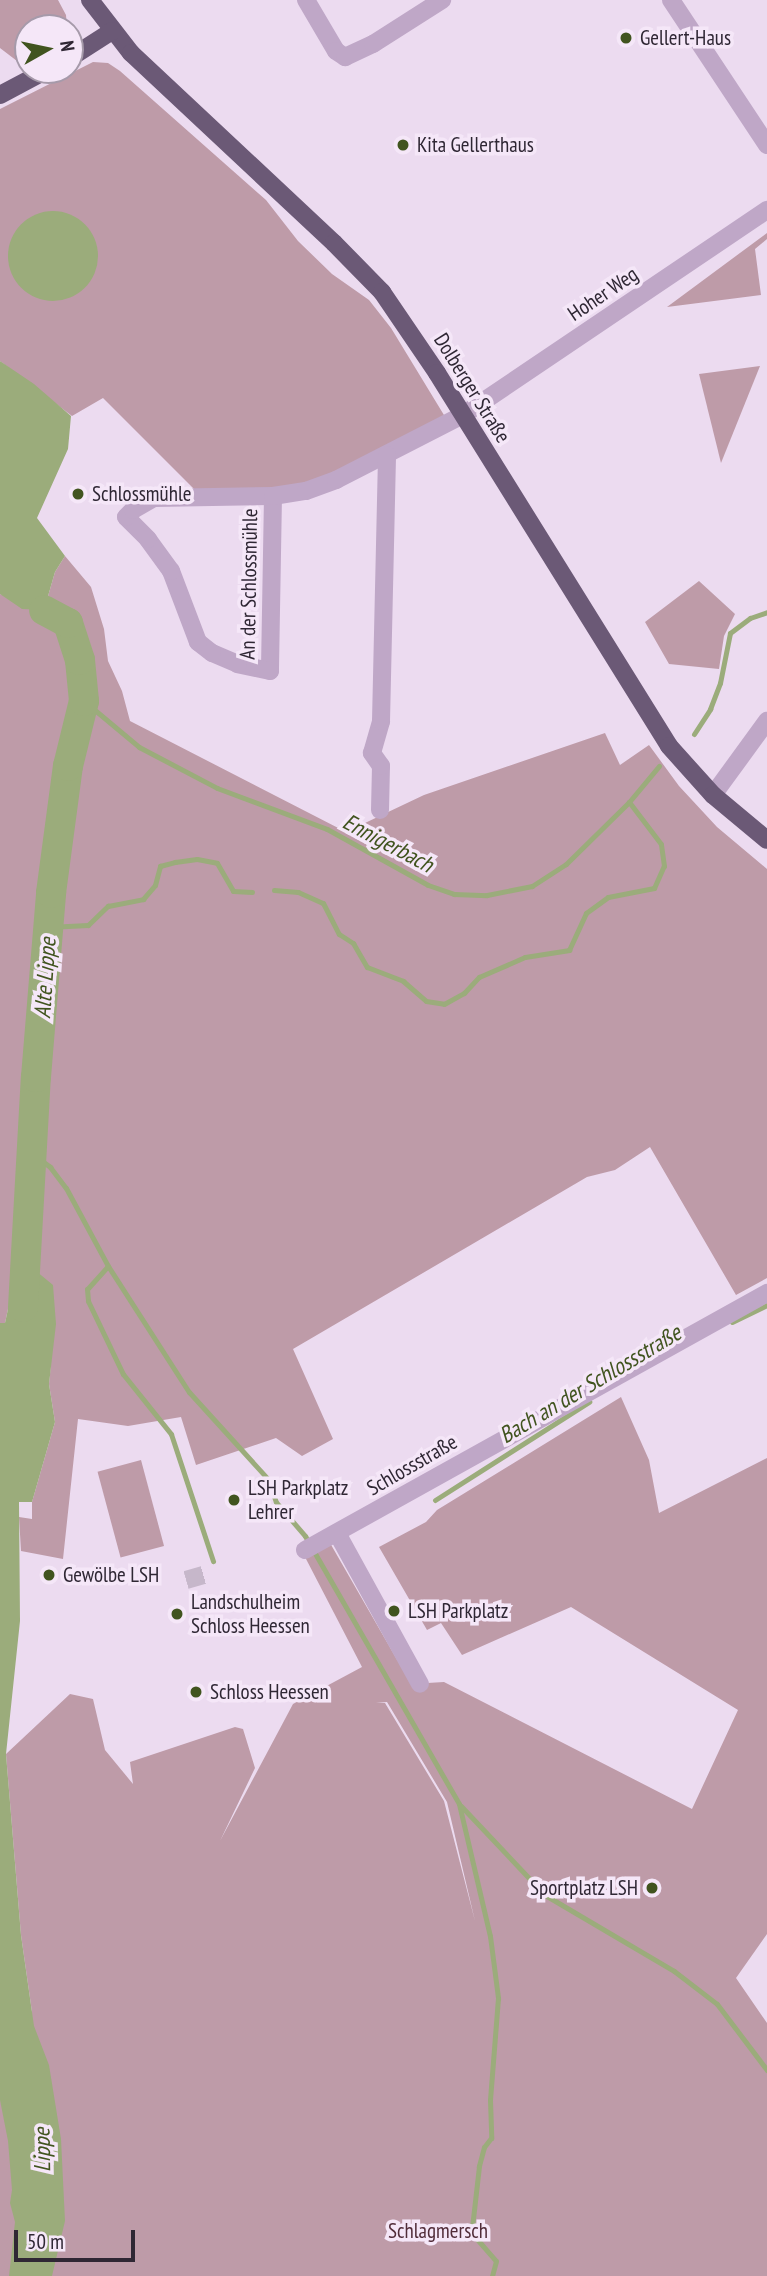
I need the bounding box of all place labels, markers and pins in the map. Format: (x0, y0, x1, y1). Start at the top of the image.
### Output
place label: Gellert-Haus (640, 25, 731, 51)
marker: Gellert-Haus (618, 30, 634, 46)
place label: Kita Gellerthaus (417, 132, 534, 158)
marker: Kita Gellerthaus (395, 137, 411, 153)
place label: Schlossmühle (92, 481, 191, 507)
marker: Schlossmühle (70, 486, 86, 502)
place label: LSH Parkplatz Lehrer (248, 1475, 348, 1525)
marker: LSH Parkplatz Lehrer (226, 1492, 242, 1508)
place label: Gewölbe LSH (63, 1562, 159, 1588)
marker: Gewölbe LSH (41, 1567, 57, 1583)
place label: Landschulheim Schloss Heessen (191, 1589, 310, 1639)
place label: LSH Parkplatz (408, 1598, 508, 1624)
marker: LSH Parkplatz (386, 1603, 402, 1619)
marker: Landschulheim Schloss Heessen (169, 1606, 185, 1622)
place label: Schloss Heessen (210, 1679, 329, 1705)
marker: Schloss Heessen (188, 1684, 204, 1700)
place label: Sportplatz LSH (530, 1875, 638, 1901)
marker: Sportplatz LSH (644, 1880, 660, 1896)

